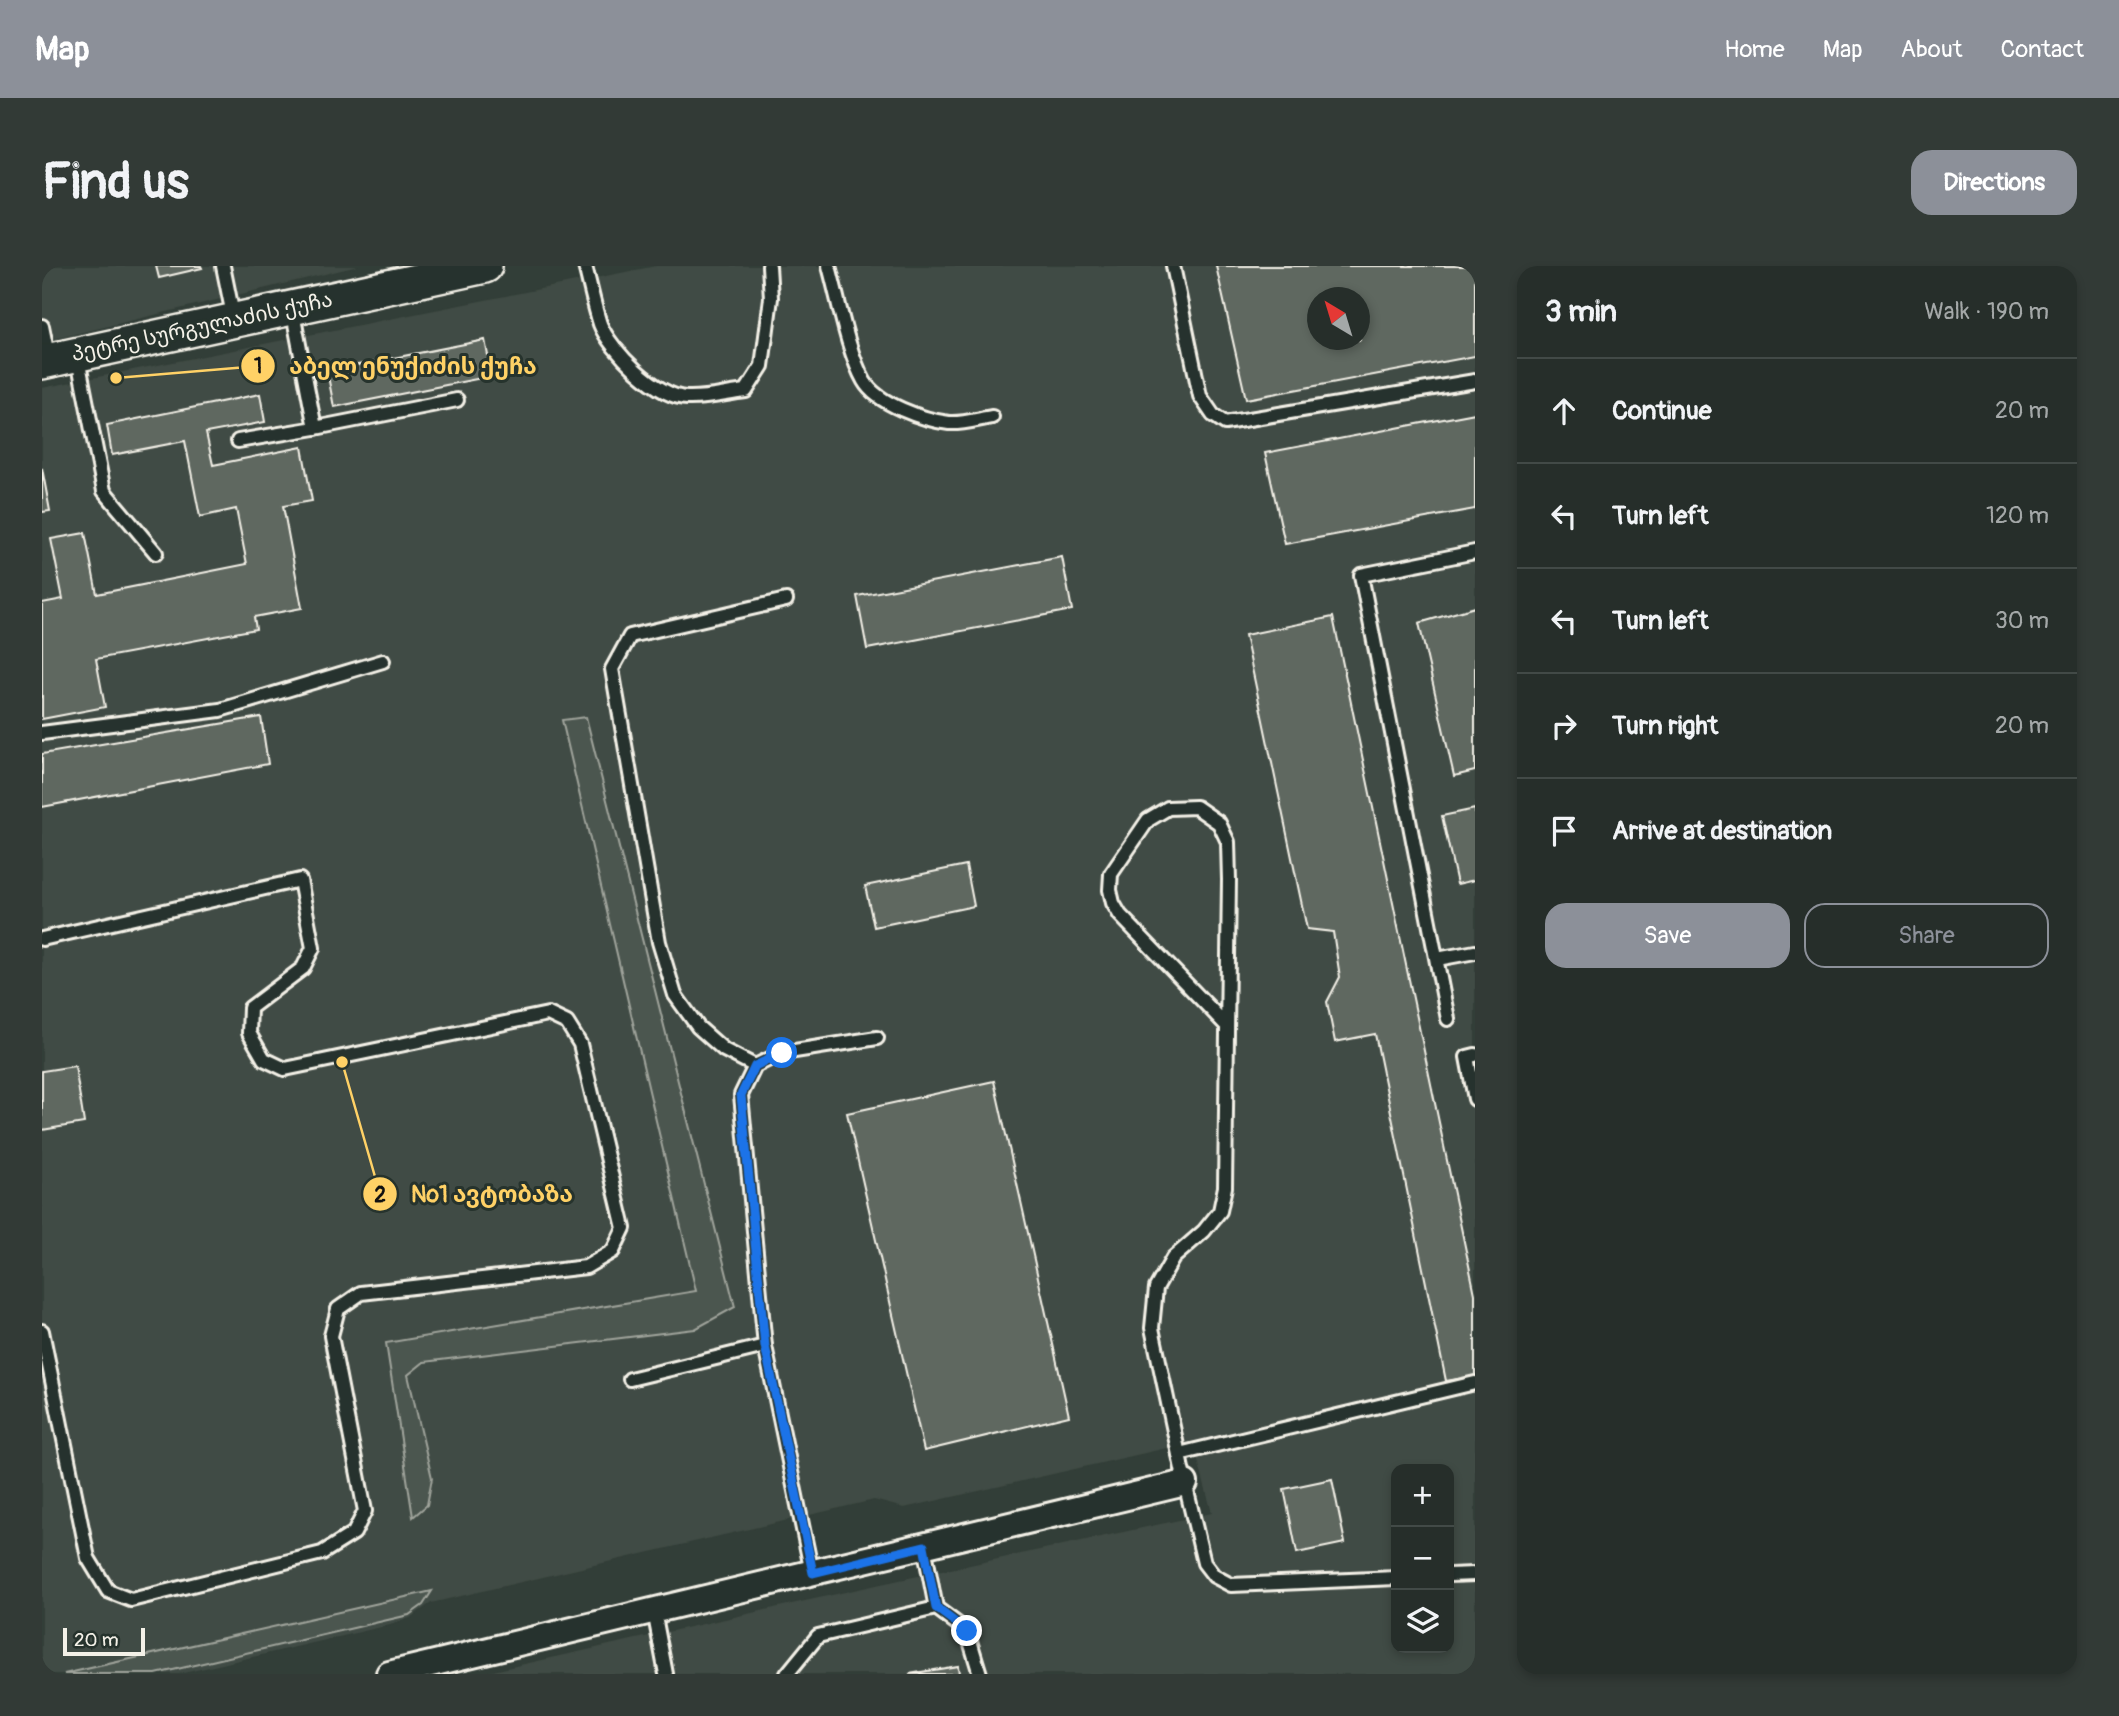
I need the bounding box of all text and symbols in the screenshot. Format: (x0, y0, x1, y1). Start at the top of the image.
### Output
text: Map (35, 29, 90, 70)
text: Home (1724, 35, 1785, 64)
text: Map (1823, 35, 1863, 64)
text: About (1901, 35, 1963, 64)
text: Contact (2001, 35, 2084, 64)
button: Directions (1911, 150, 2077, 215)
text: Find us (42, 152, 189, 213)
street label: პეტრე სურგულაძის ქუჩა (69, 286, 335, 368)
north arrow (1307, 287, 1370, 350)
text: 3 min (1545, 293, 1617, 330)
text: Walk · 190 m (1924, 297, 2049, 326)
callout: აბელ ენუქიძის ქუჩა (240, 344, 550, 388)
text: აბელ ენუქიძის ქუჩა (289, 352, 537, 381)
text: 1 (254, 353, 262, 380)
icon: ahead (1545, 392, 1583, 430)
text: Continue (1612, 395, 1712, 427)
text: 20 m (1995, 396, 2049, 425)
icon: left (1545, 497, 1583, 535)
text: Turn left (1612, 500, 1708, 532)
text: 120 m (1986, 501, 2049, 530)
icon: left (1545, 602, 1583, 640)
text: Turn left (1612, 605, 1708, 637)
text: 30 m (1995, 606, 2049, 635)
icon: right (1545, 707, 1583, 745)
text: Turn right (1612, 710, 1718, 742)
text: 20 m (1995, 711, 2049, 740)
icon: arrive (1545, 812, 1583, 850)
text: Arrive at destination (1612, 815, 1832, 847)
button: Save (1545, 903, 1790, 968)
button: Share (1804, 903, 2049, 968)
route start (766, 1037, 797, 1068)
callout: №1 ავტობაზა (362, 1172, 587, 1216)
text: №1 ავტობაზა (411, 1180, 573, 1209)
text: 2 (374, 1182, 386, 1209)
map controls (1391, 1464, 1454, 1653)
button: + (1391, 1464, 1454, 1527)
button: − (1391, 1527, 1454, 1590)
button: layers (1391, 1590, 1454, 1653)
route end (951, 1615, 982, 1646)
scale bar (63, 1625, 145, 1657)
text: 20 m (74, 1628, 119, 1652)

